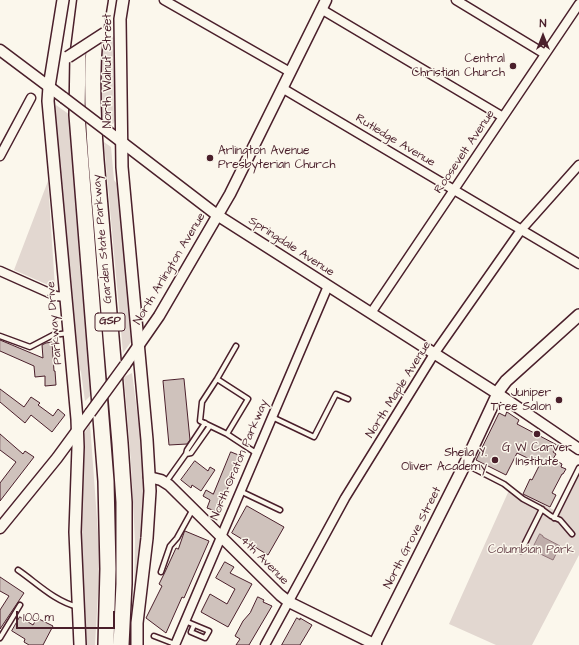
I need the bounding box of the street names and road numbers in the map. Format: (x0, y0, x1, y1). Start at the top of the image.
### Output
street label: North Walnut Street (101, 14, 115, 128)
street label: Roosevelt Avenue (432, 107, 498, 197)
street label: Rutledge Avenue (353, 112, 437, 170)
street label: Garden State Parkway (90, 174, 116, 304)
street label: North Arlington Avenue (131, 210, 209, 328)
street label: Springdale Avenue (245, 214, 337, 280)
street label: Parkway Drive (44, 281, 66, 365)
road number: GSP (95, 313, 125, 331)
street label: North Maple Avenue (363, 339, 435, 441)
street label: North Oraton Parkway (208, 397, 272, 523)
street label: North Grove Street (381, 485, 445, 591)
street label: 4th Avenue (237, 534, 291, 588)

